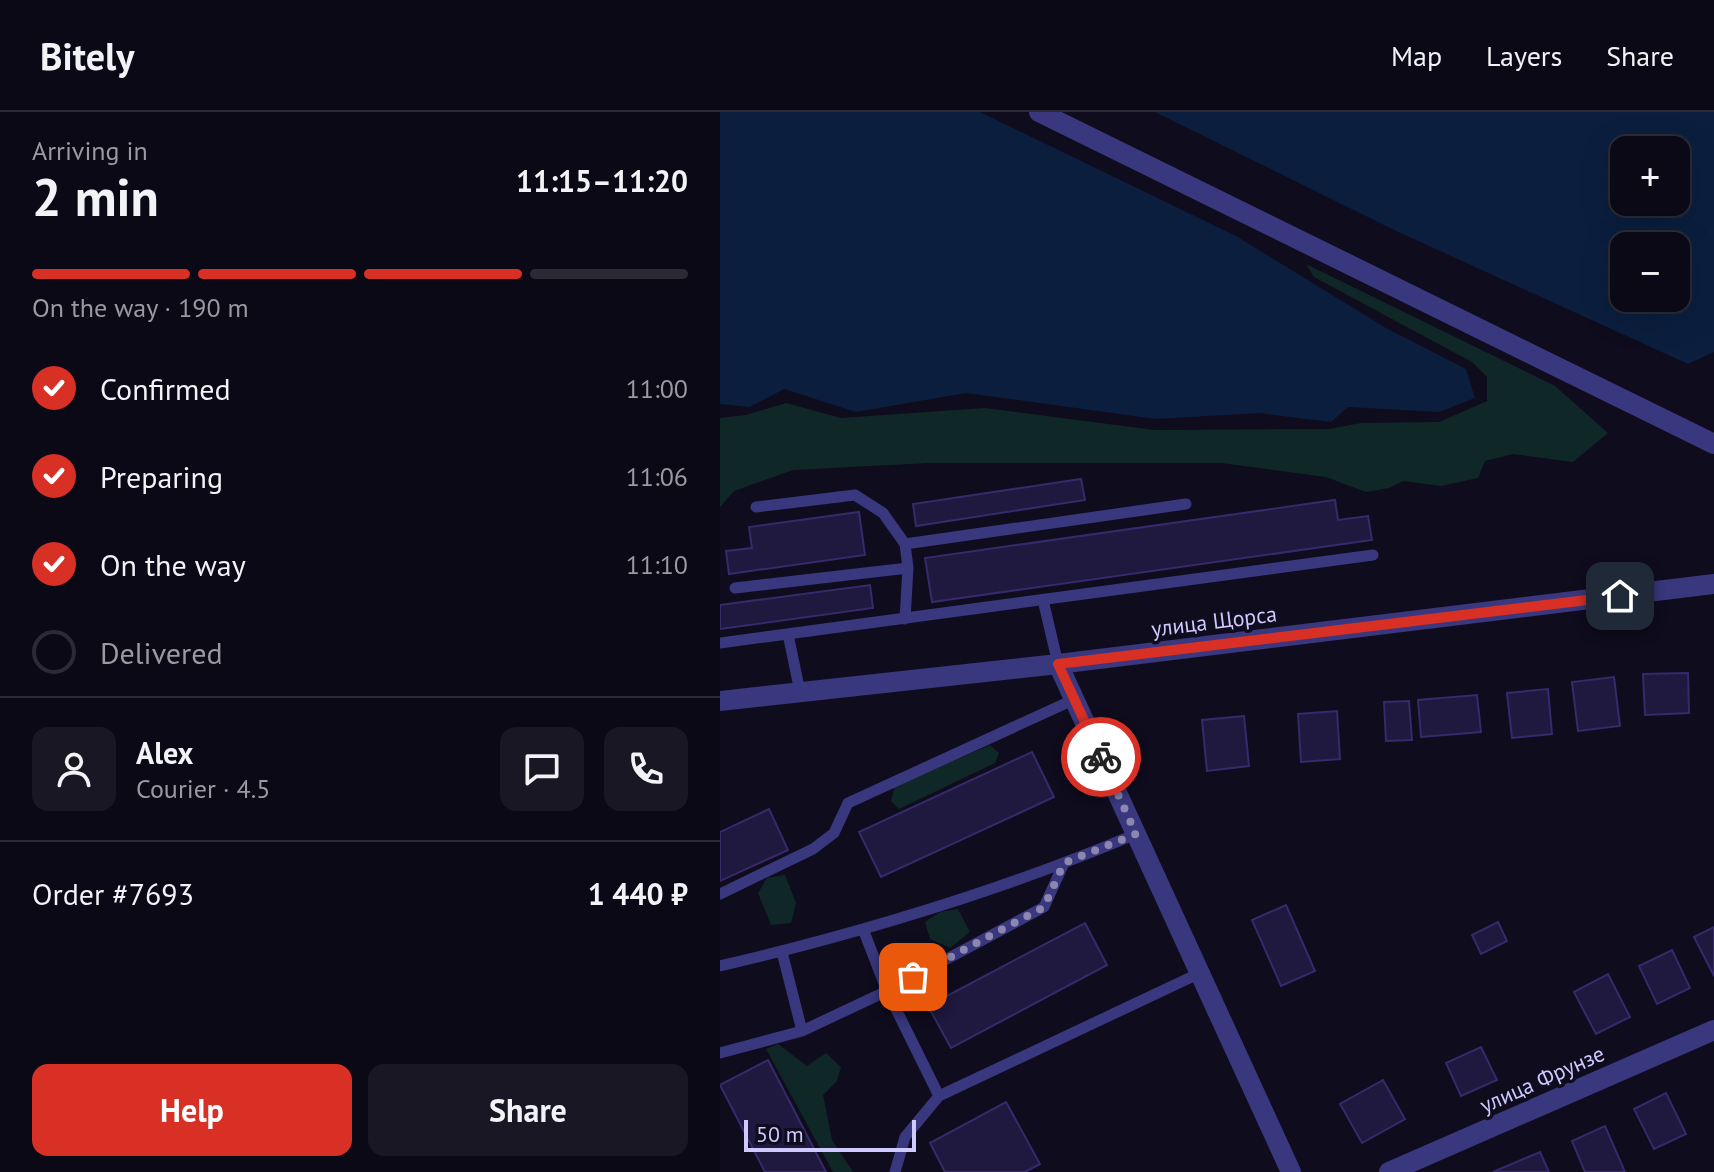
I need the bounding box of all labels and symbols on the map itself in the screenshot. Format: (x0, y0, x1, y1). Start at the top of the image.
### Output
pin (1586, 562, 1654, 630)
street label: улица Щорса (1150, 599, 1278, 643)
courier (1061, 717, 1141, 797)
pin (879, 943, 947, 1011)
street label: улица Фрунзе (1475, 1039, 1609, 1119)
scale bar (744, 1116, 916, 1152)

